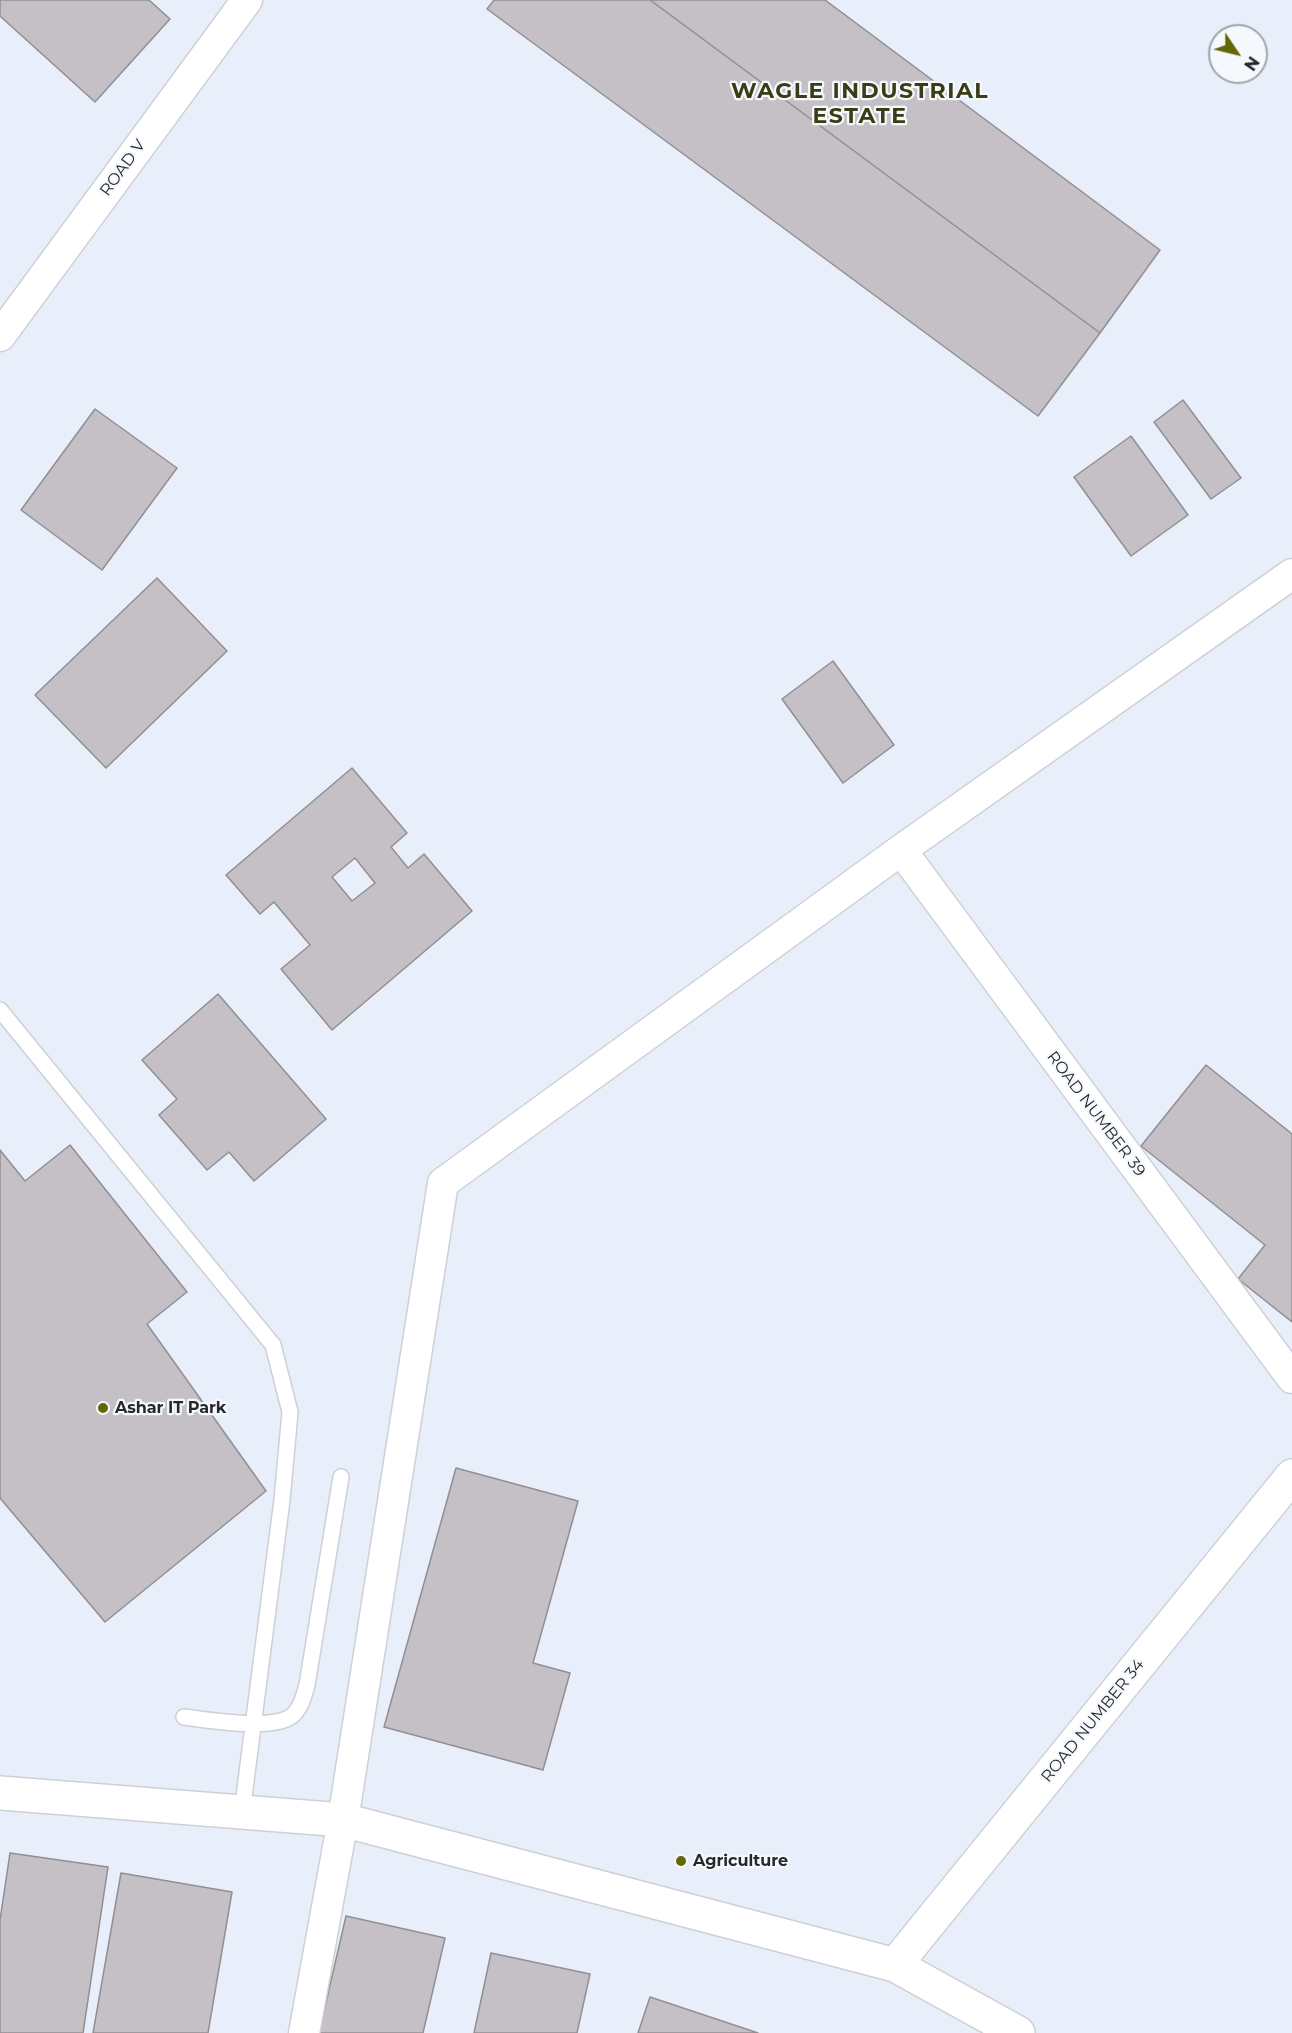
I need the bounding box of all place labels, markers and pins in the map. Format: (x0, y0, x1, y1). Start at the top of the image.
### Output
place label: Ashar IT Park (115, 1398, 226, 1418)
marker: Ashar IT Park (96, 1401, 110, 1415)
place label: Agriculture (693, 1851, 788, 1871)
marker: Agriculture (674, 1854, 688, 1868)

